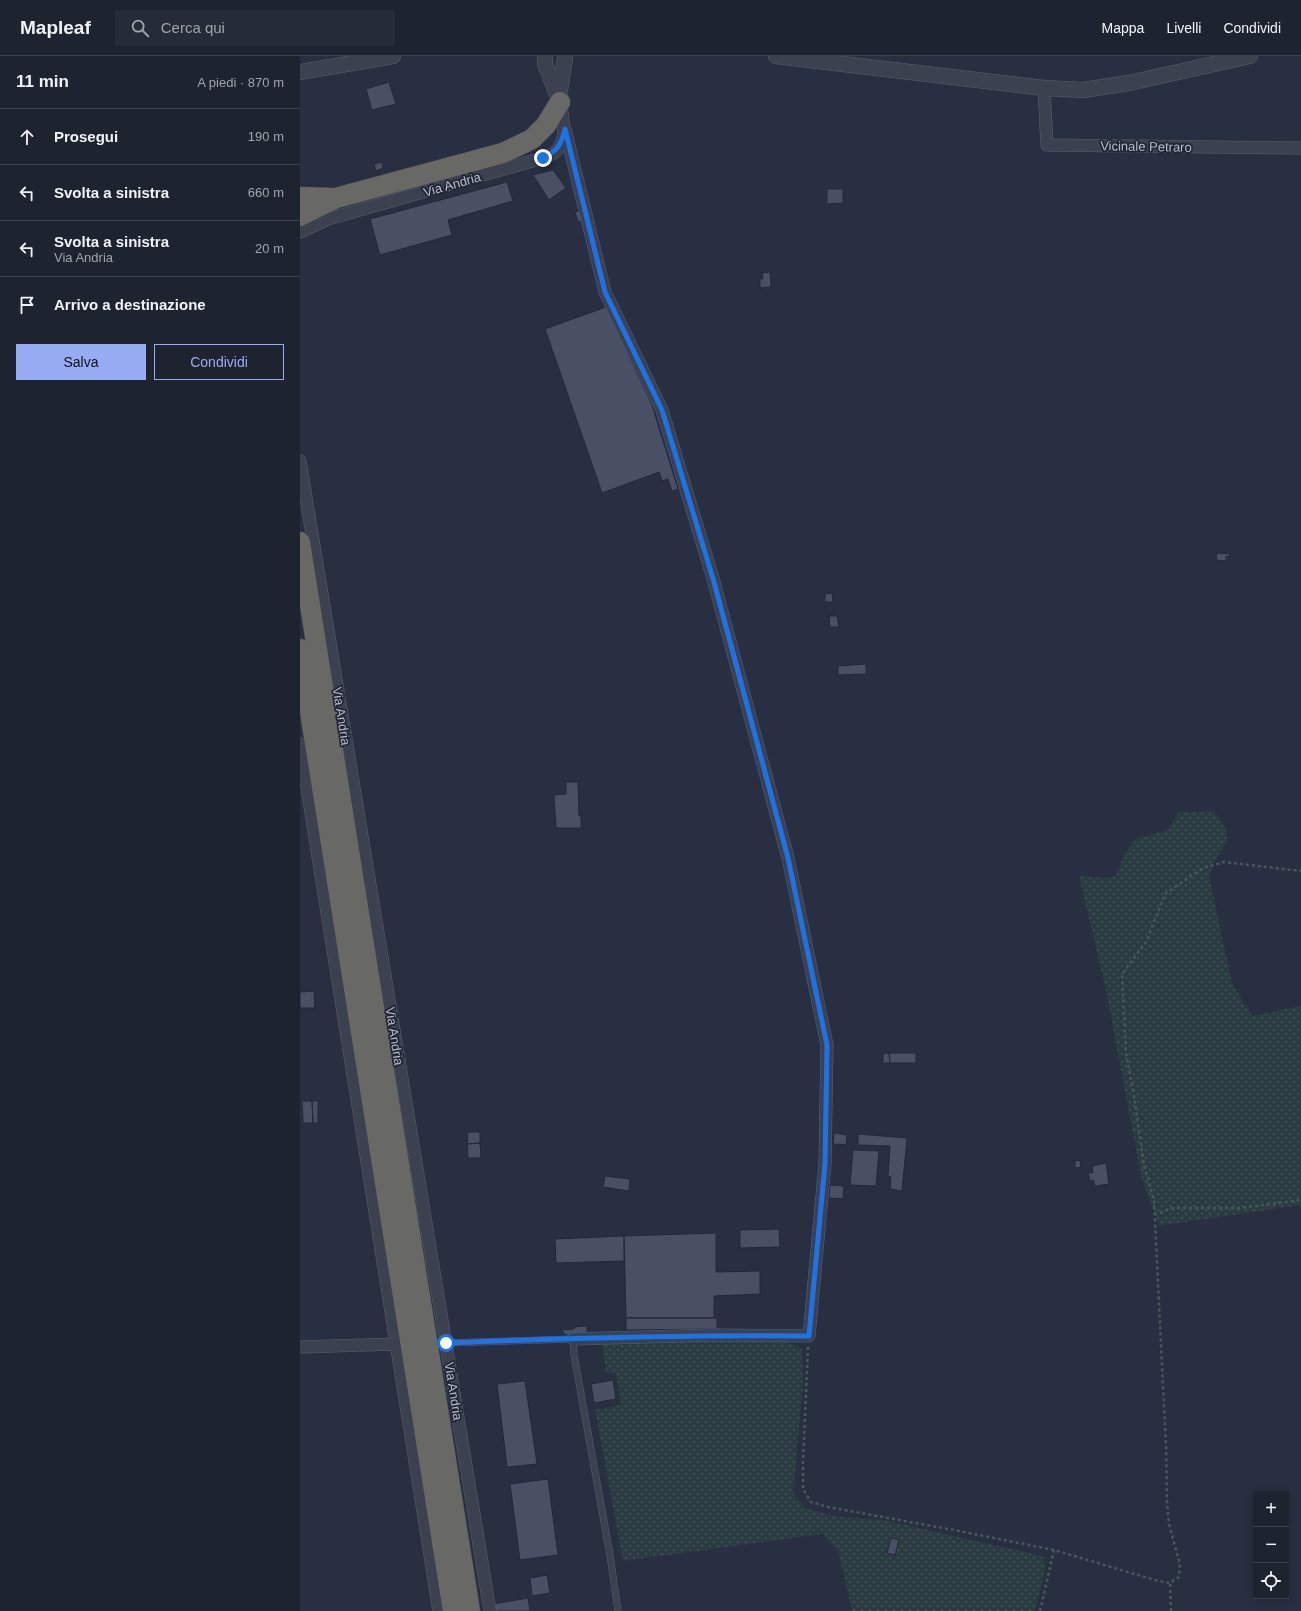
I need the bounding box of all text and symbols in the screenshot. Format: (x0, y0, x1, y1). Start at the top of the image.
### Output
search box (115, 10, 395, 46)
text: Mapleaf (20, 17, 91, 38)
icon: search (129, 17, 151, 39)
text: Cerca qui (161, 19, 225, 36)
text: Mappa (1102, 20, 1144, 36)
text: Livelli (1166, 20, 1201, 36)
text: Condividi (1223, 20, 1281, 36)
text: 11 min (16, 72, 69, 91)
text: A piedi · 870 m (197, 75, 284, 90)
icon: ahead (16, 126, 38, 148)
text: Prosegui (54, 128, 118, 145)
text: 190 m (248, 129, 284, 144)
street label: Vicinale Petraro (1100, 138, 1192, 155)
route end (534, 149, 552, 167)
street label: Via Andria (422, 169, 483, 200)
icon: left (16, 182, 38, 204)
text: Svolta a sinistra (54, 184, 169, 201)
text: 660 m (248, 185, 284, 200)
text: Svolta a sinistra (54, 233, 169, 250)
icon: left (16, 238, 38, 260)
text: 20 m (255, 241, 284, 256)
text: Via Andria (54, 250, 113, 265)
icon: arrive (16, 294, 38, 316)
text: Arrivo a destinazione (54, 296, 206, 313)
button: Salva (16, 344, 146, 380)
button: Condividi (154, 344, 284, 380)
street label: Via Andria (329, 686, 354, 747)
street label: Via Andria (382, 1006, 407, 1067)
route start (437, 1334, 455, 1352)
street label: Via Andria (441, 1361, 466, 1422)
map controls (1253, 1491, 1289, 1599)
button: + (1253, 1491, 1289, 1527)
button: − (1253, 1527, 1289, 1563)
button: locate (1253, 1563, 1289, 1599)

